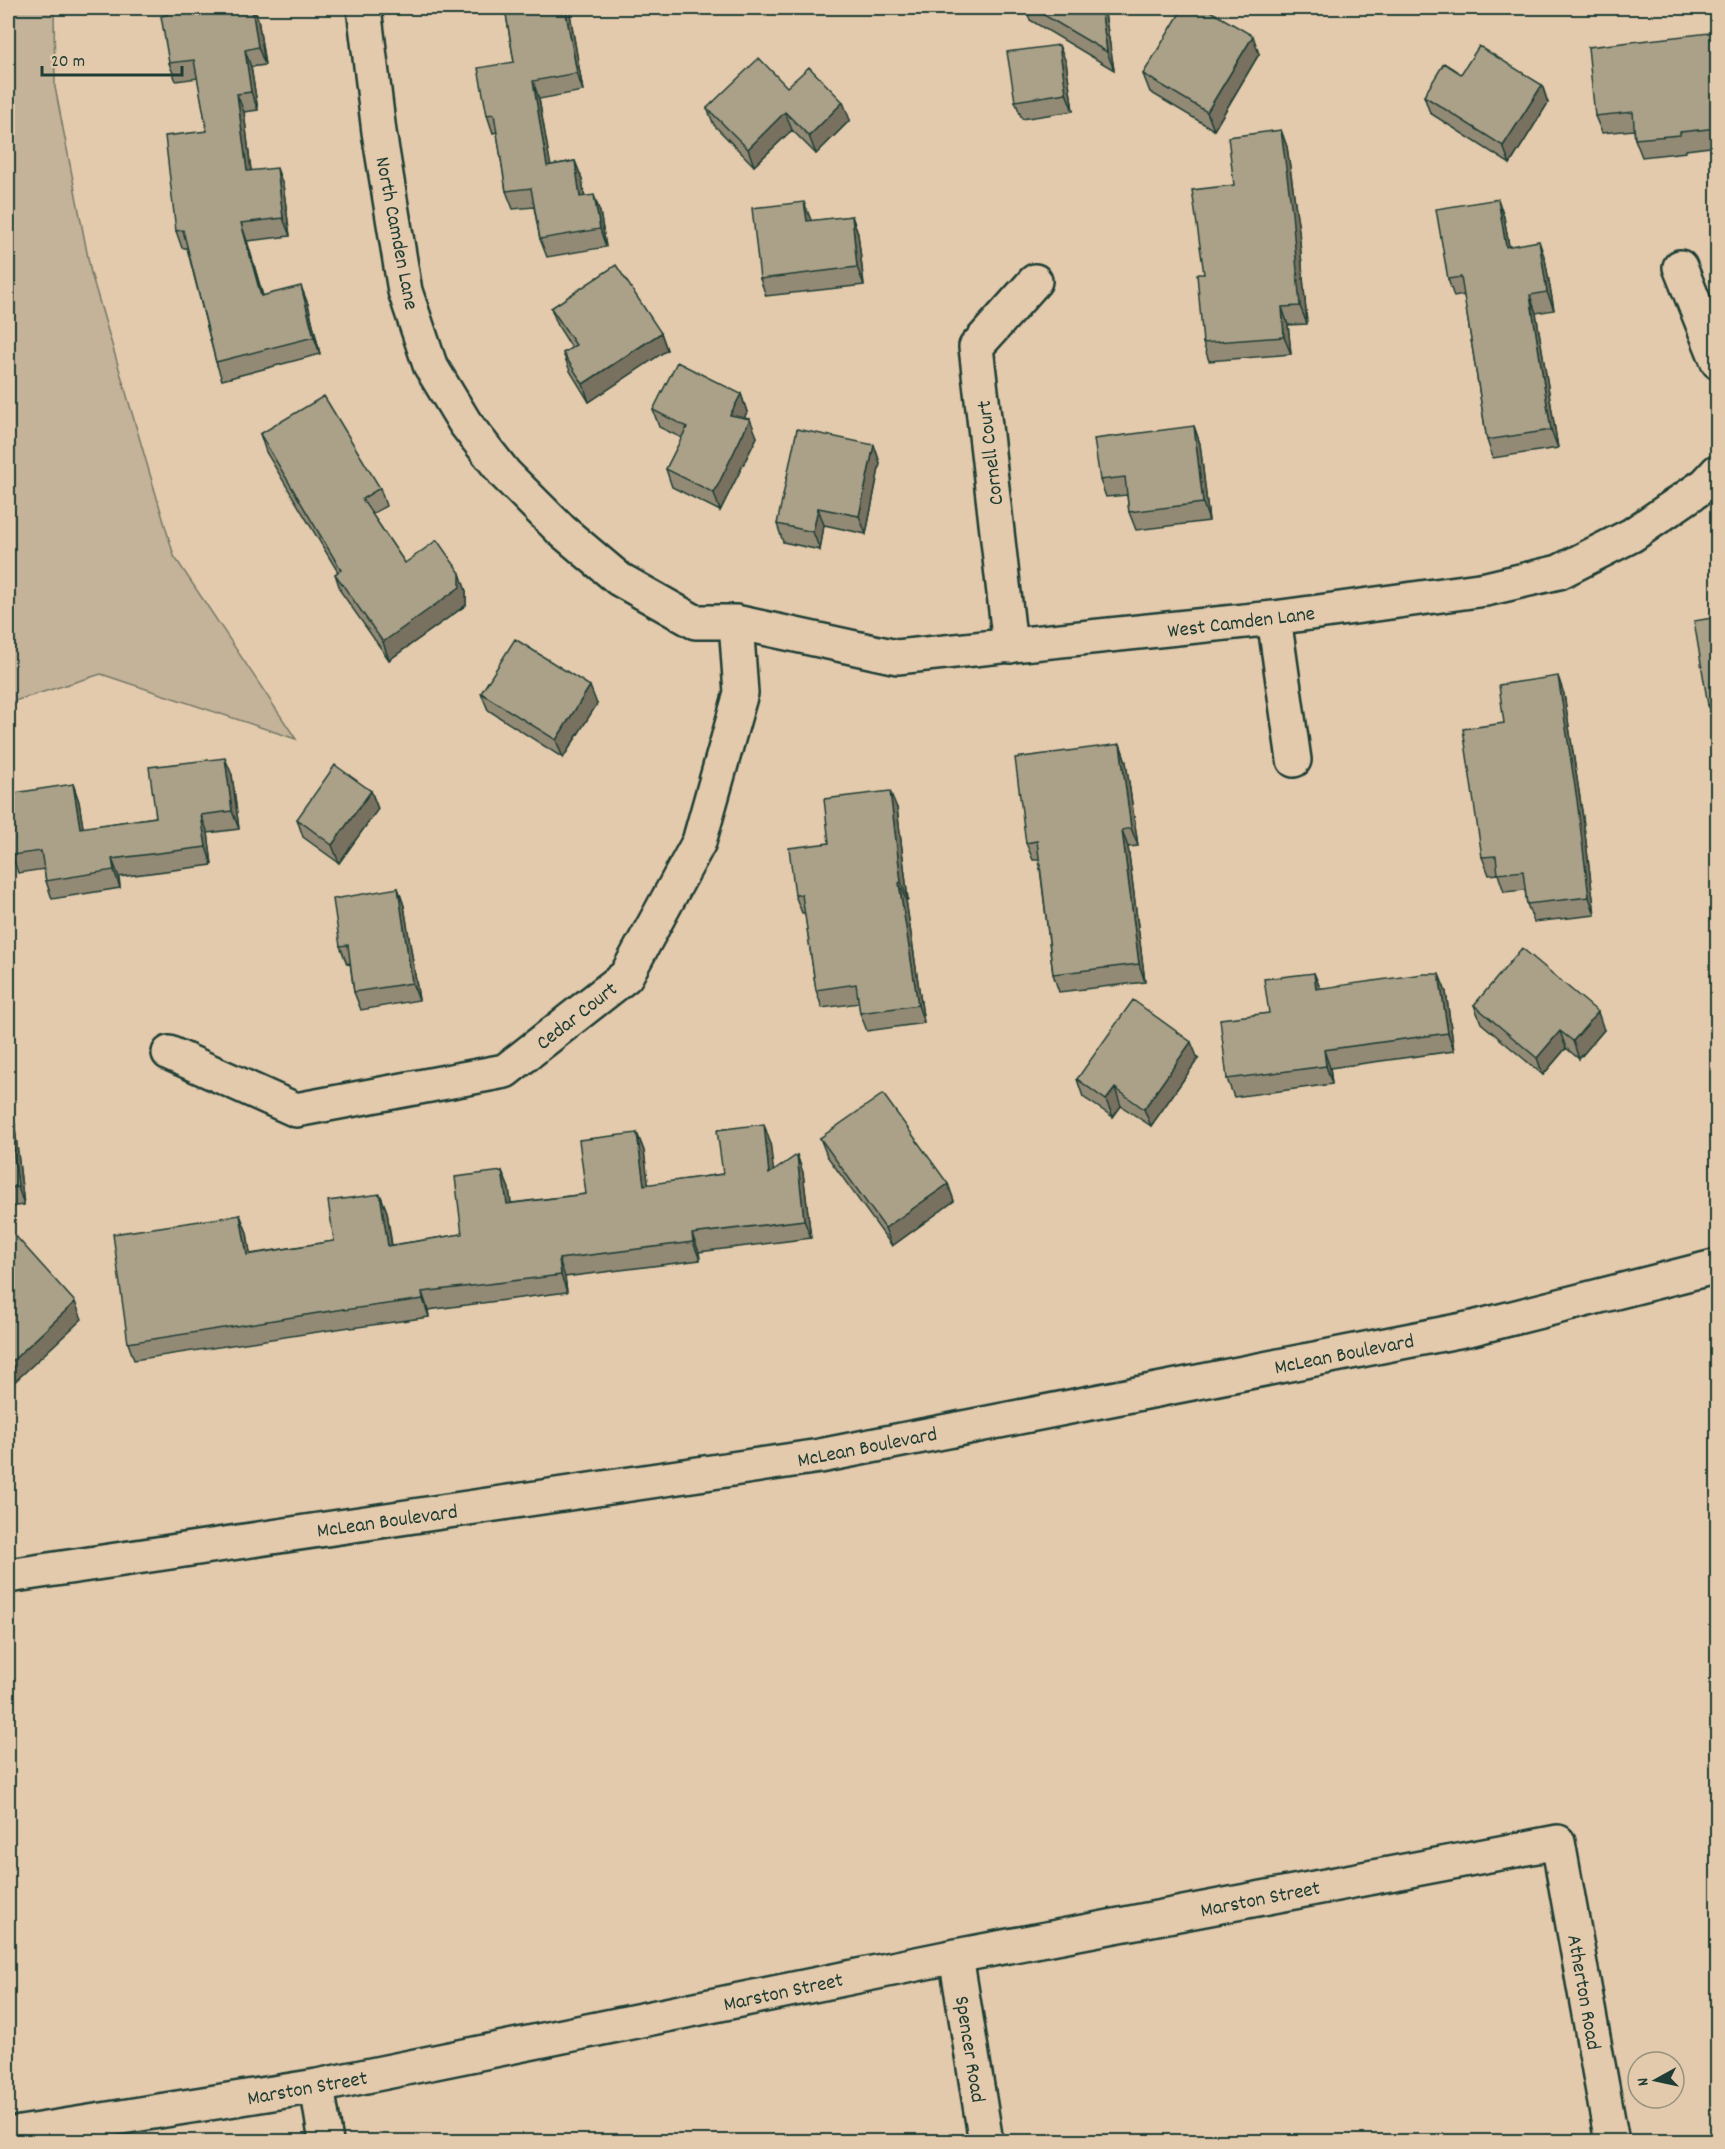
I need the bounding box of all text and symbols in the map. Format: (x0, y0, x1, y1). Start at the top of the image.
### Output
scale bar (42, 39, 182, 77)
text: 20 m (51, 50, 85, 75)
street label: North Camden Lane (366, 154, 425, 313)
street label: Cornell Court (971, 398, 1013, 507)
street label: West Camden Lane (1166, 600, 1317, 648)
street label: Cedar Court (531, 976, 625, 1059)
street label: McLean Boulevard (1272, 1328, 1417, 1384)
street label: McLean Boulevard (795, 1421, 940, 1477)
street label: McLean Boulevard (315, 1498, 460, 1548)
street label: Marston Street (1198, 1875, 1323, 1927)
street label: Atherton Road (1557, 1932, 1607, 2053)
street label: Marston Street (721, 1967, 846, 2021)
street label: Spencer Road (945, 1994, 991, 2105)
north arrow (1626, 2050, 1686, 2110)
street label: Marston Street (245, 2065, 370, 2115)
text: N (1632, 2076, 1656, 2087)

